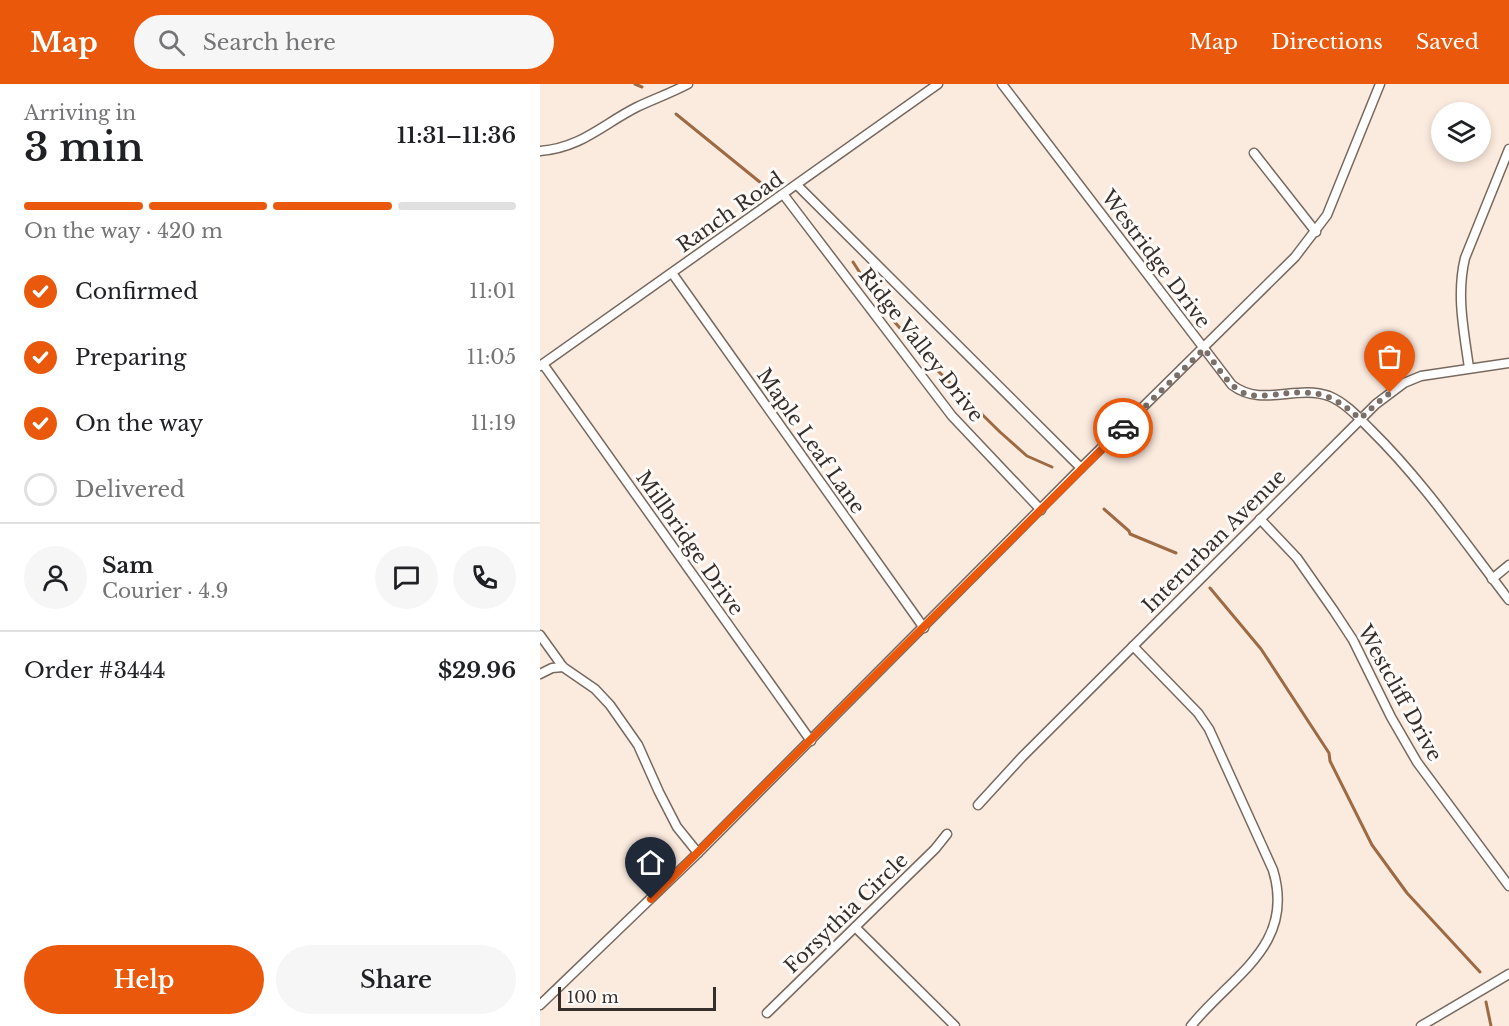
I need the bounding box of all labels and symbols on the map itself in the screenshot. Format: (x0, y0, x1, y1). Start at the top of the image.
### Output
street label: Ranch Road (672, 167, 788, 257)
street label: Westridge Drive (1096, 185, 1216, 333)
street label: Ridge Valley Drive (854, 263, 988, 427)
pin (1364, 331, 1415, 393)
street label: Maple Leaf Lane (752, 364, 870, 518)
courier (1093, 398, 1153, 458)
street label: Interurban Avenue (1137, 464, 1291, 618)
street label: Millbridge Drive (631, 466, 749, 620)
street label: Westcliff Drive (1352, 620, 1447, 765)
pin (625, 837, 676, 899)
street label: Forsythia Circle (779, 848, 913, 978)
scale bar (558, 984, 716, 1012)

